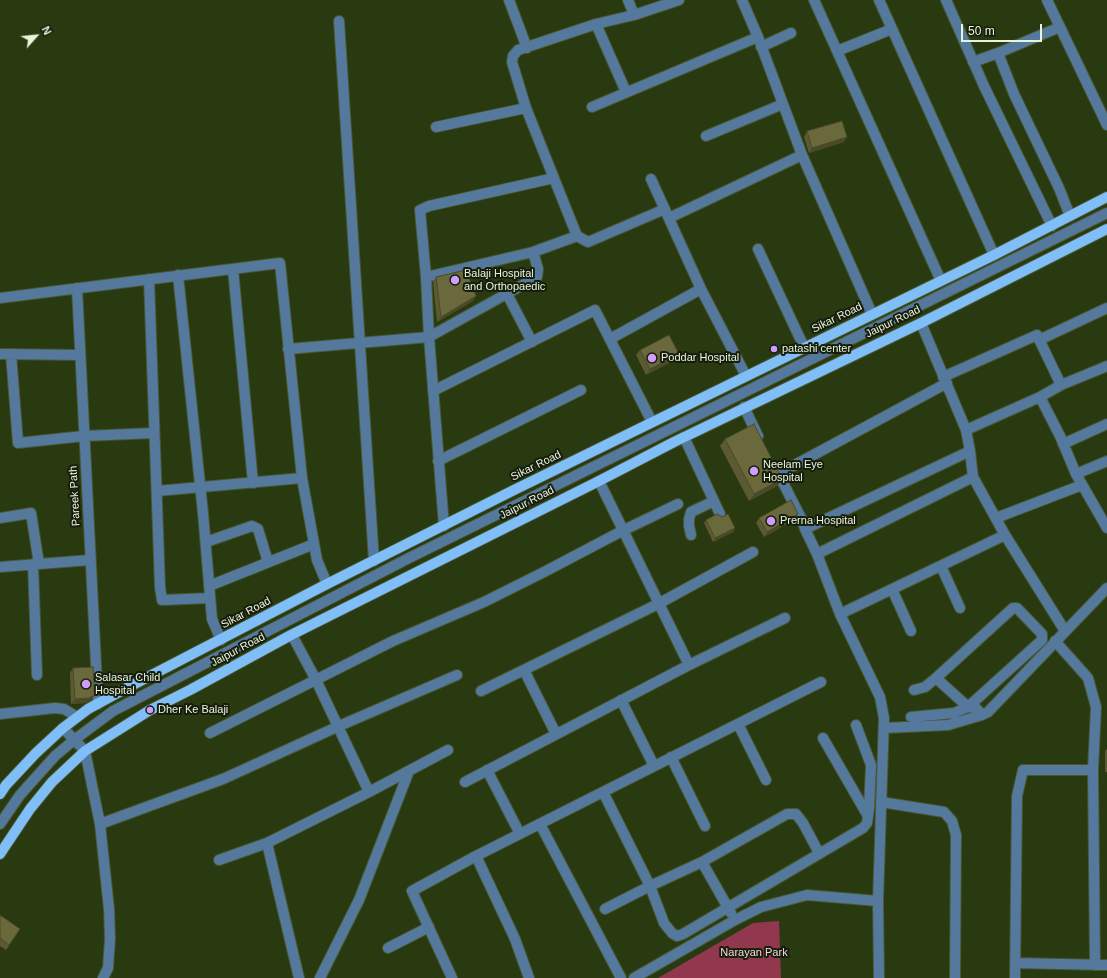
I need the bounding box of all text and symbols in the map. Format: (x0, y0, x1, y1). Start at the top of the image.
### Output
north arrow (16, 16, 56, 56)
scale bar (963, 16, 1044, 42)
text: N (40, 24, 54, 37)
text: 50 m (968, 24, 995, 38)
place label: Balaji Hospital and Orthopaedic (464, 267, 545, 293)
marker: Balaji Hospital and Orthopaedic (449, 274, 461, 286)
street label: Sikar Road (810, 300, 864, 336)
street label: Jaipur Road (863, 303, 923, 341)
place label: patashi center (782, 342, 851, 356)
marker: patashi center (769, 344, 779, 354)
place label: Poddar Hospital (661, 351, 739, 365)
marker: Poddar Hospital (646, 352, 658, 364)
street label: Sikar Road (509, 448, 563, 484)
place label: Neelam Eye Hospital (763, 458, 823, 484)
street label: Pareek Path (67, 465, 83, 527)
marker: Neelam Eye Hospital (748, 465, 760, 477)
street label: Jaipur Road (498, 484, 556, 522)
place label: Prerna Hospital (780, 514, 856, 528)
marker: Prerna Hospital (765, 515, 777, 527)
street label: Sikar Road (219, 594, 273, 632)
street label: Jaipur Road (209, 630, 267, 670)
place label: Salasar Child Hospital (95, 671, 160, 697)
marker: Salasar Child Hospital (80, 678, 92, 690)
place label: Dher Ke Balaji (158, 703, 228, 717)
marker: Dher Ke Balaji (145, 705, 155, 715)
park label: Narayan Park (720, 946, 788, 960)

